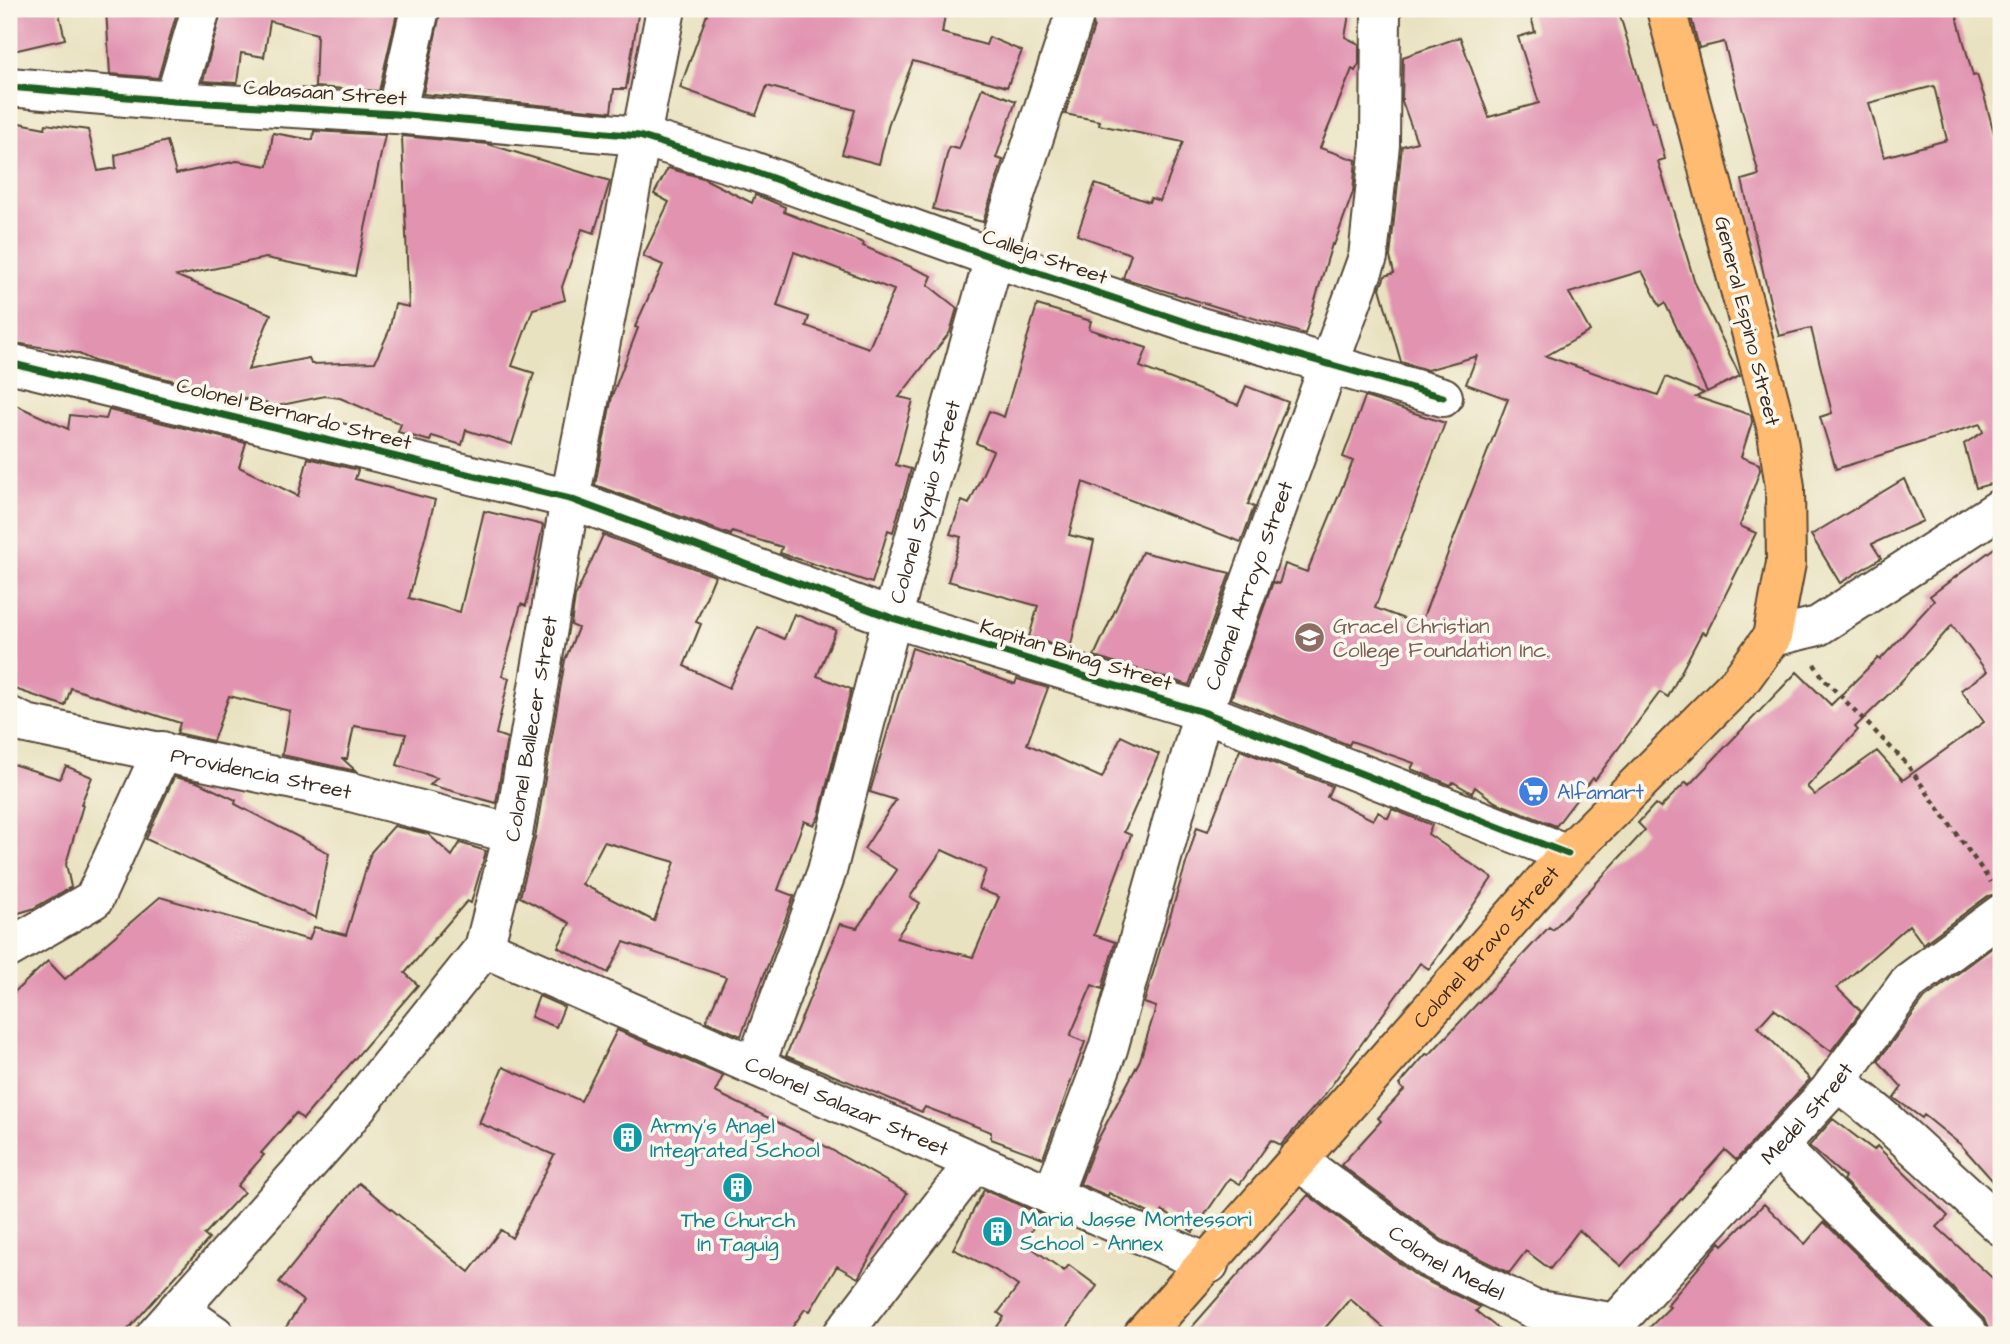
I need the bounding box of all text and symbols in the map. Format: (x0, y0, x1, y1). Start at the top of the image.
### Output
street label: Cabasaan Street (242, 73, 408, 113)
street label: General Espino Street (1706, 213, 1787, 430)
street label: Calleja Street (978, 222, 1112, 292)
street label: Colonel Bernardo Street (173, 371, 415, 457)
street label: Colonel Syquio Street (882, 396, 968, 607)
street label: Colonel Arroyo Street (1198, 476, 1300, 694)
street label: Kapitan Binag Street (976, 612, 1176, 700)
place label: Gracel Christian College Foundation Inc. (1333, 612, 1550, 667)
street label: Colonel Ballecer Street (497, 613, 564, 844)
school or university icon: Gracel Christian College Foundation Inc. (1293, 621, 1327, 655)
street label: Providencia Street (168, 740, 355, 806)
supermarket icon: Alfamart (1517, 775, 1551, 809)
place label: Alfamart (1557, 778, 1645, 807)
street label: Colonel Bravo Street (1406, 859, 1566, 1035)
street label: Colonel Salazar Street (741, 1049, 954, 1164)
street label: Medel Street (1754, 1056, 1860, 1171)
place label: Army's Angel Integrated School (650, 1112, 820, 1167)
building icon: Army's Angel Integrated School (610, 1121, 644, 1155)
building icon: The Church In Taguig (721, 1171, 755, 1205)
place label: Maria Jasse Montessori School - Annex (1020, 1205, 1252, 1258)
place label: The Church In Taguig (681, 1206, 796, 1261)
building icon: Maria Jasse Montessori School - Annex (980, 1214, 1014, 1248)
street label: Colonel Medel (1383, 1218, 1509, 1307)

